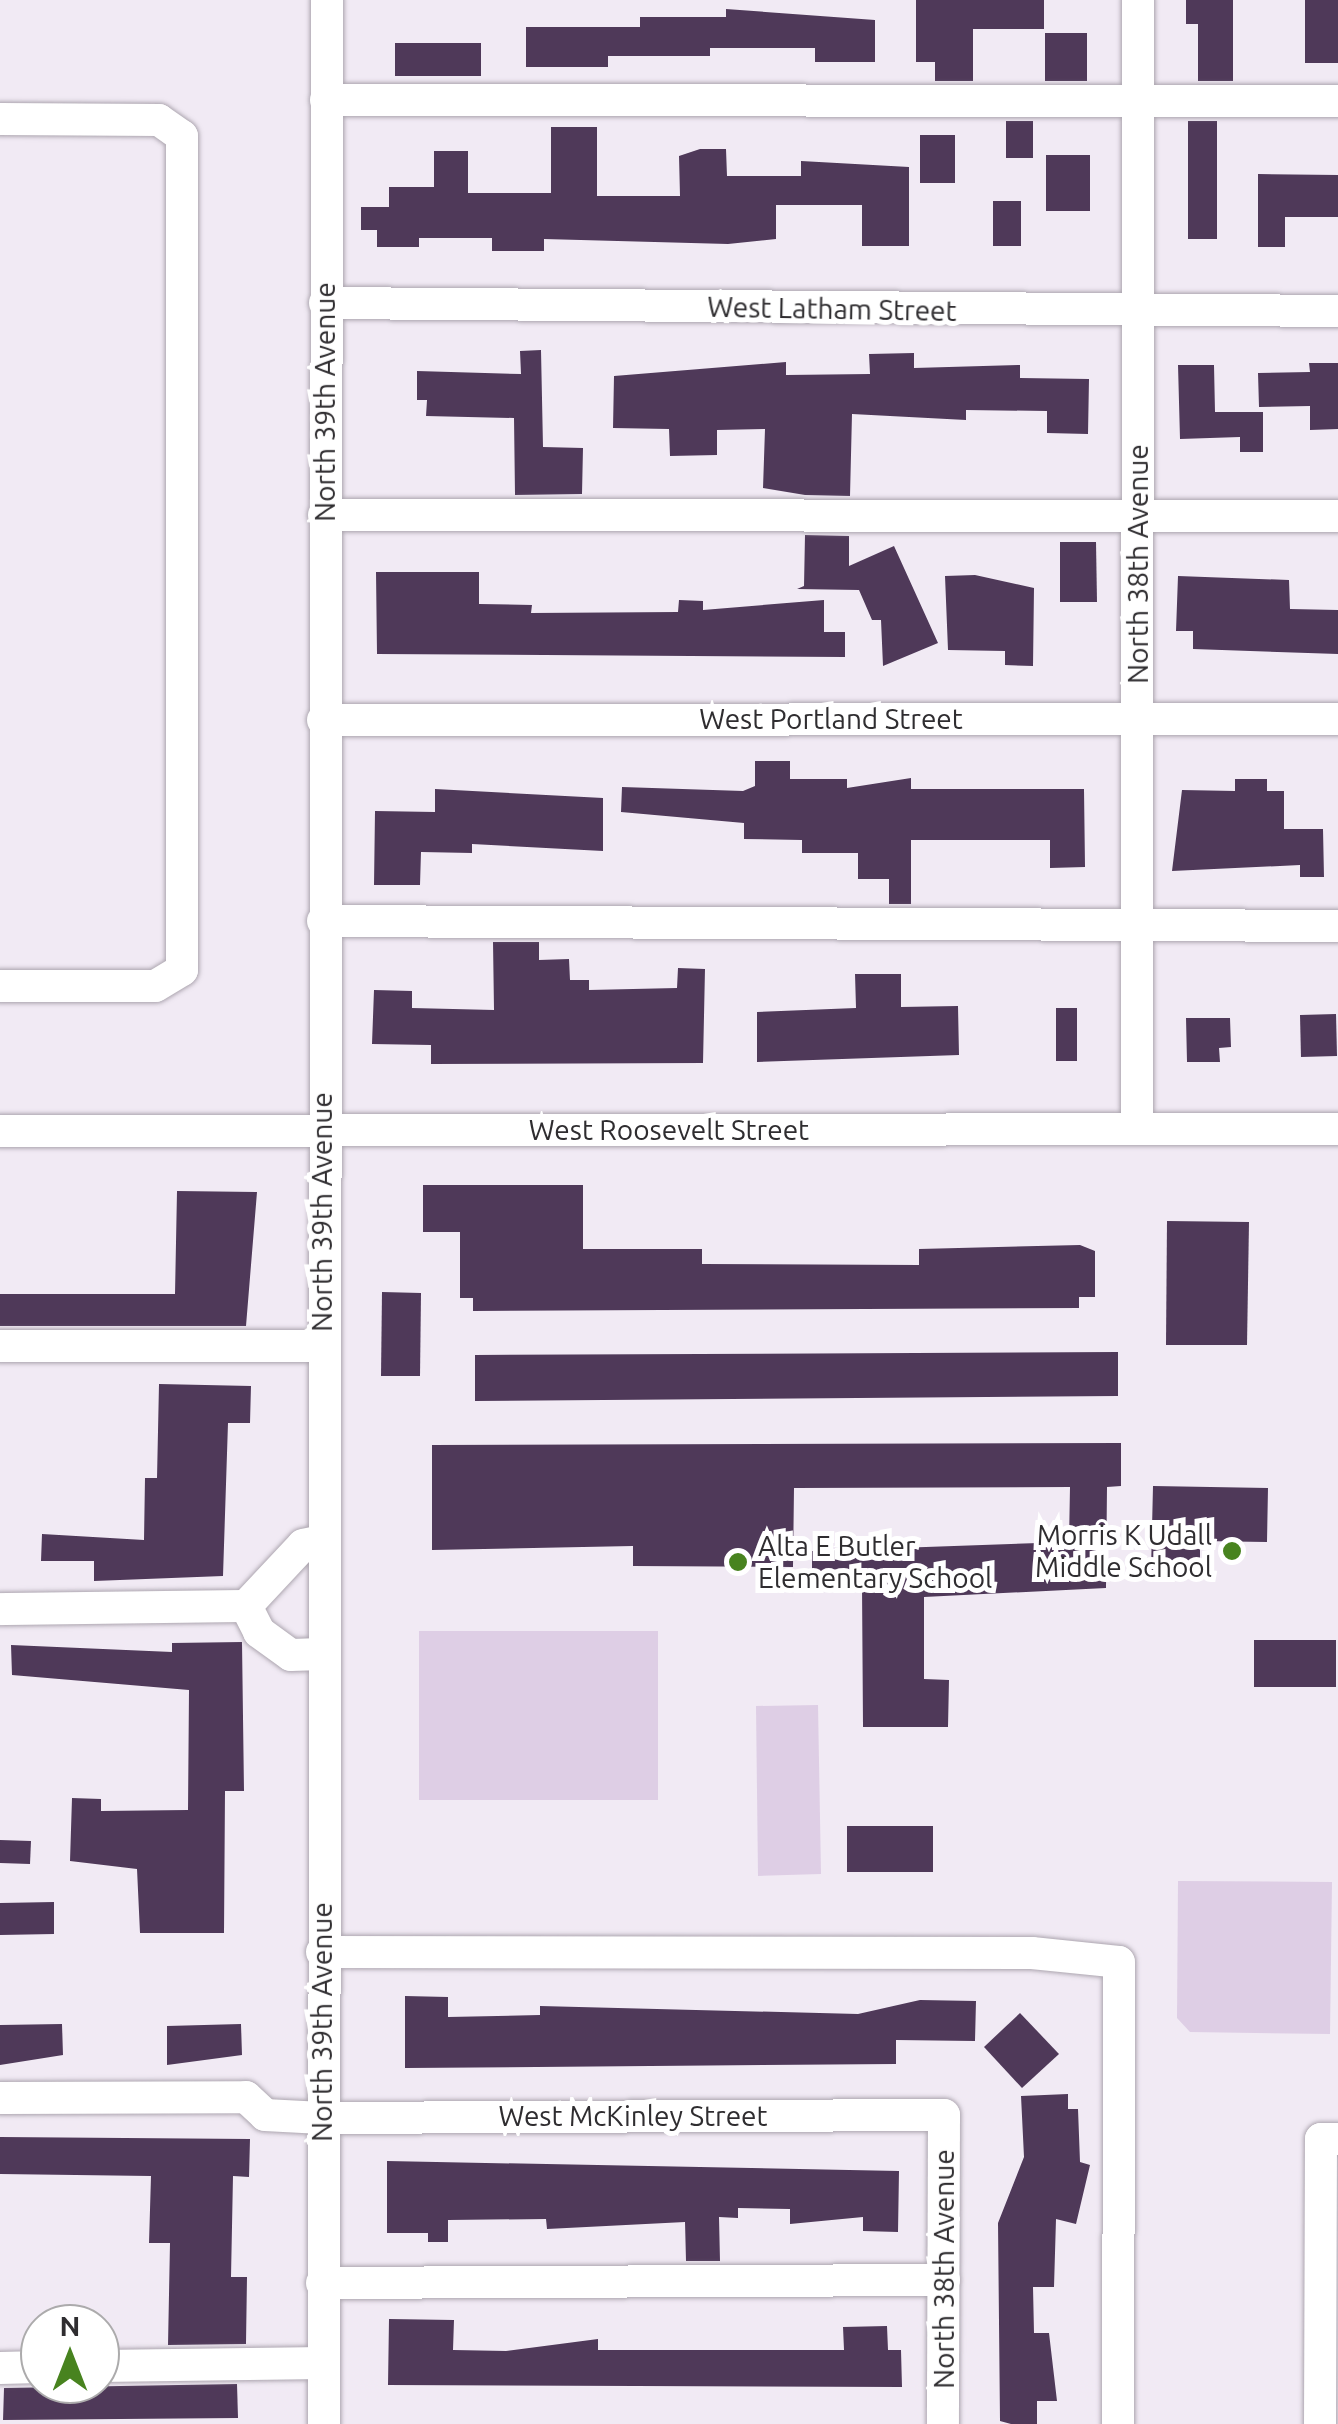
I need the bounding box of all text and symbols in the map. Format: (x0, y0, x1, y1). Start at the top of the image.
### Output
street label: North 39th Avenue (308, 282, 342, 522)
street label: West Latham Street (707, 290, 957, 328)
street label: North 38th Avenue (1121, 444, 1155, 684)
street label: West Portland Street (699, 702, 963, 736)
street label: North 39th Avenue (305, 1092, 339, 1332)
street label: West Roosevelt Street (529, 1113, 809, 1147)
place label: Morris K Udall Middle School (1035, 1518, 1212, 1584)
place label: Alta E Butler Elementary School (758, 1529, 992, 1595)
marker: Morris K Udall Middle School (1221, 1540, 1243, 1562)
marker: Alta E Butler Elementary School (727, 1551, 749, 1573)
street label: North 39th Avenue (305, 1902, 339, 2142)
street label: West McKinley Street (498, 2099, 768, 2133)
street label: North 38th Avenue (927, 2149, 961, 2389)
north arrow (20, 2304, 120, 2404)
text: N (60, 2310, 80, 2341)

